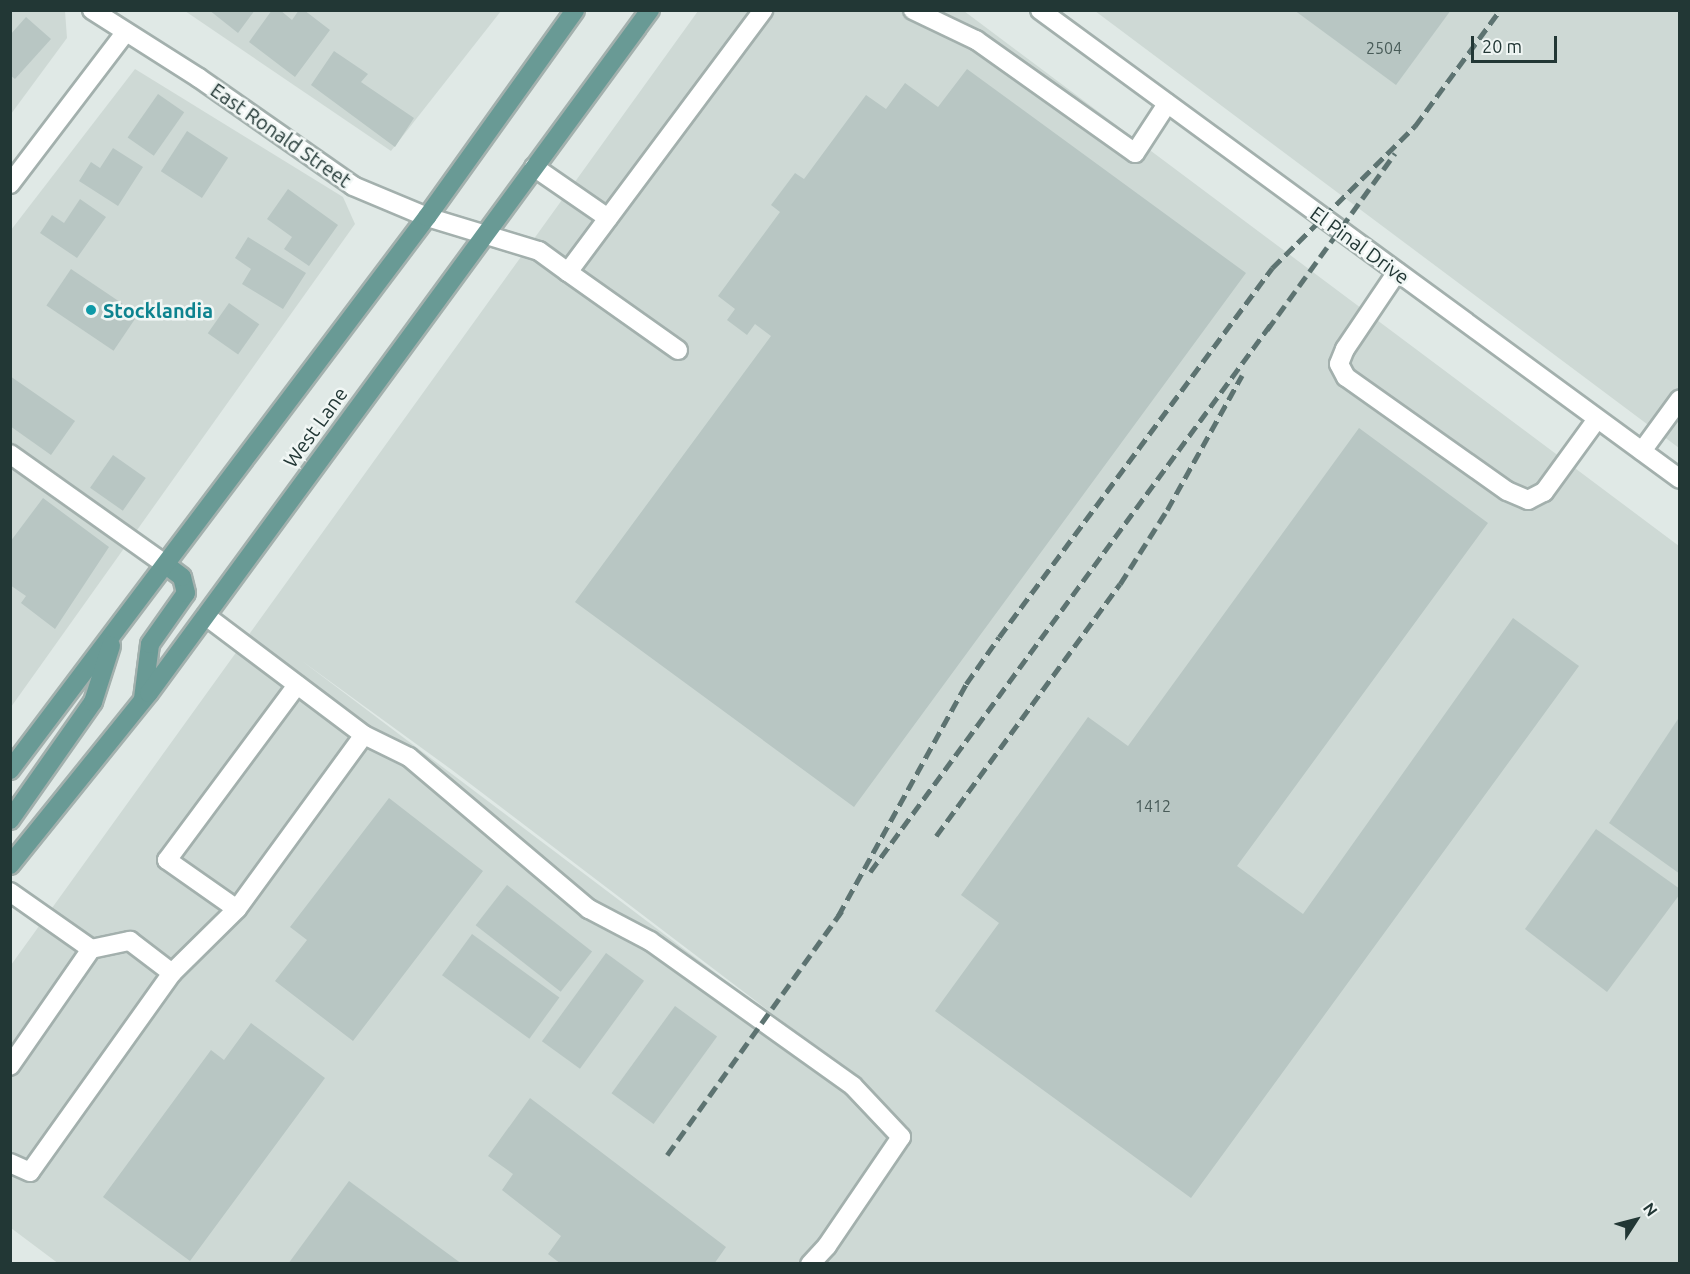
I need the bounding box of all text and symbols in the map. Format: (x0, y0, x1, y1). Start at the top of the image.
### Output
scale bar (1474, 24, 1560, 62)
text: 20 m (1482, 36, 1522, 56)
house number: 2504 (1366, 38, 1402, 58)
street label: East Ronald Street (206, 78, 356, 192)
street label: El Pinal Drive (1306, 201, 1414, 289)
place label: Stocklandia (103, 298, 213, 322)
marker: Stocklandia (84, 303, 98, 317)
street label: West Lane (278, 382, 352, 472)
house number: 1412 (1135, 796, 1171, 816)
north arrow (1606, 1190, 1666, 1250)
text: N (1640, 1199, 1661, 1220)

